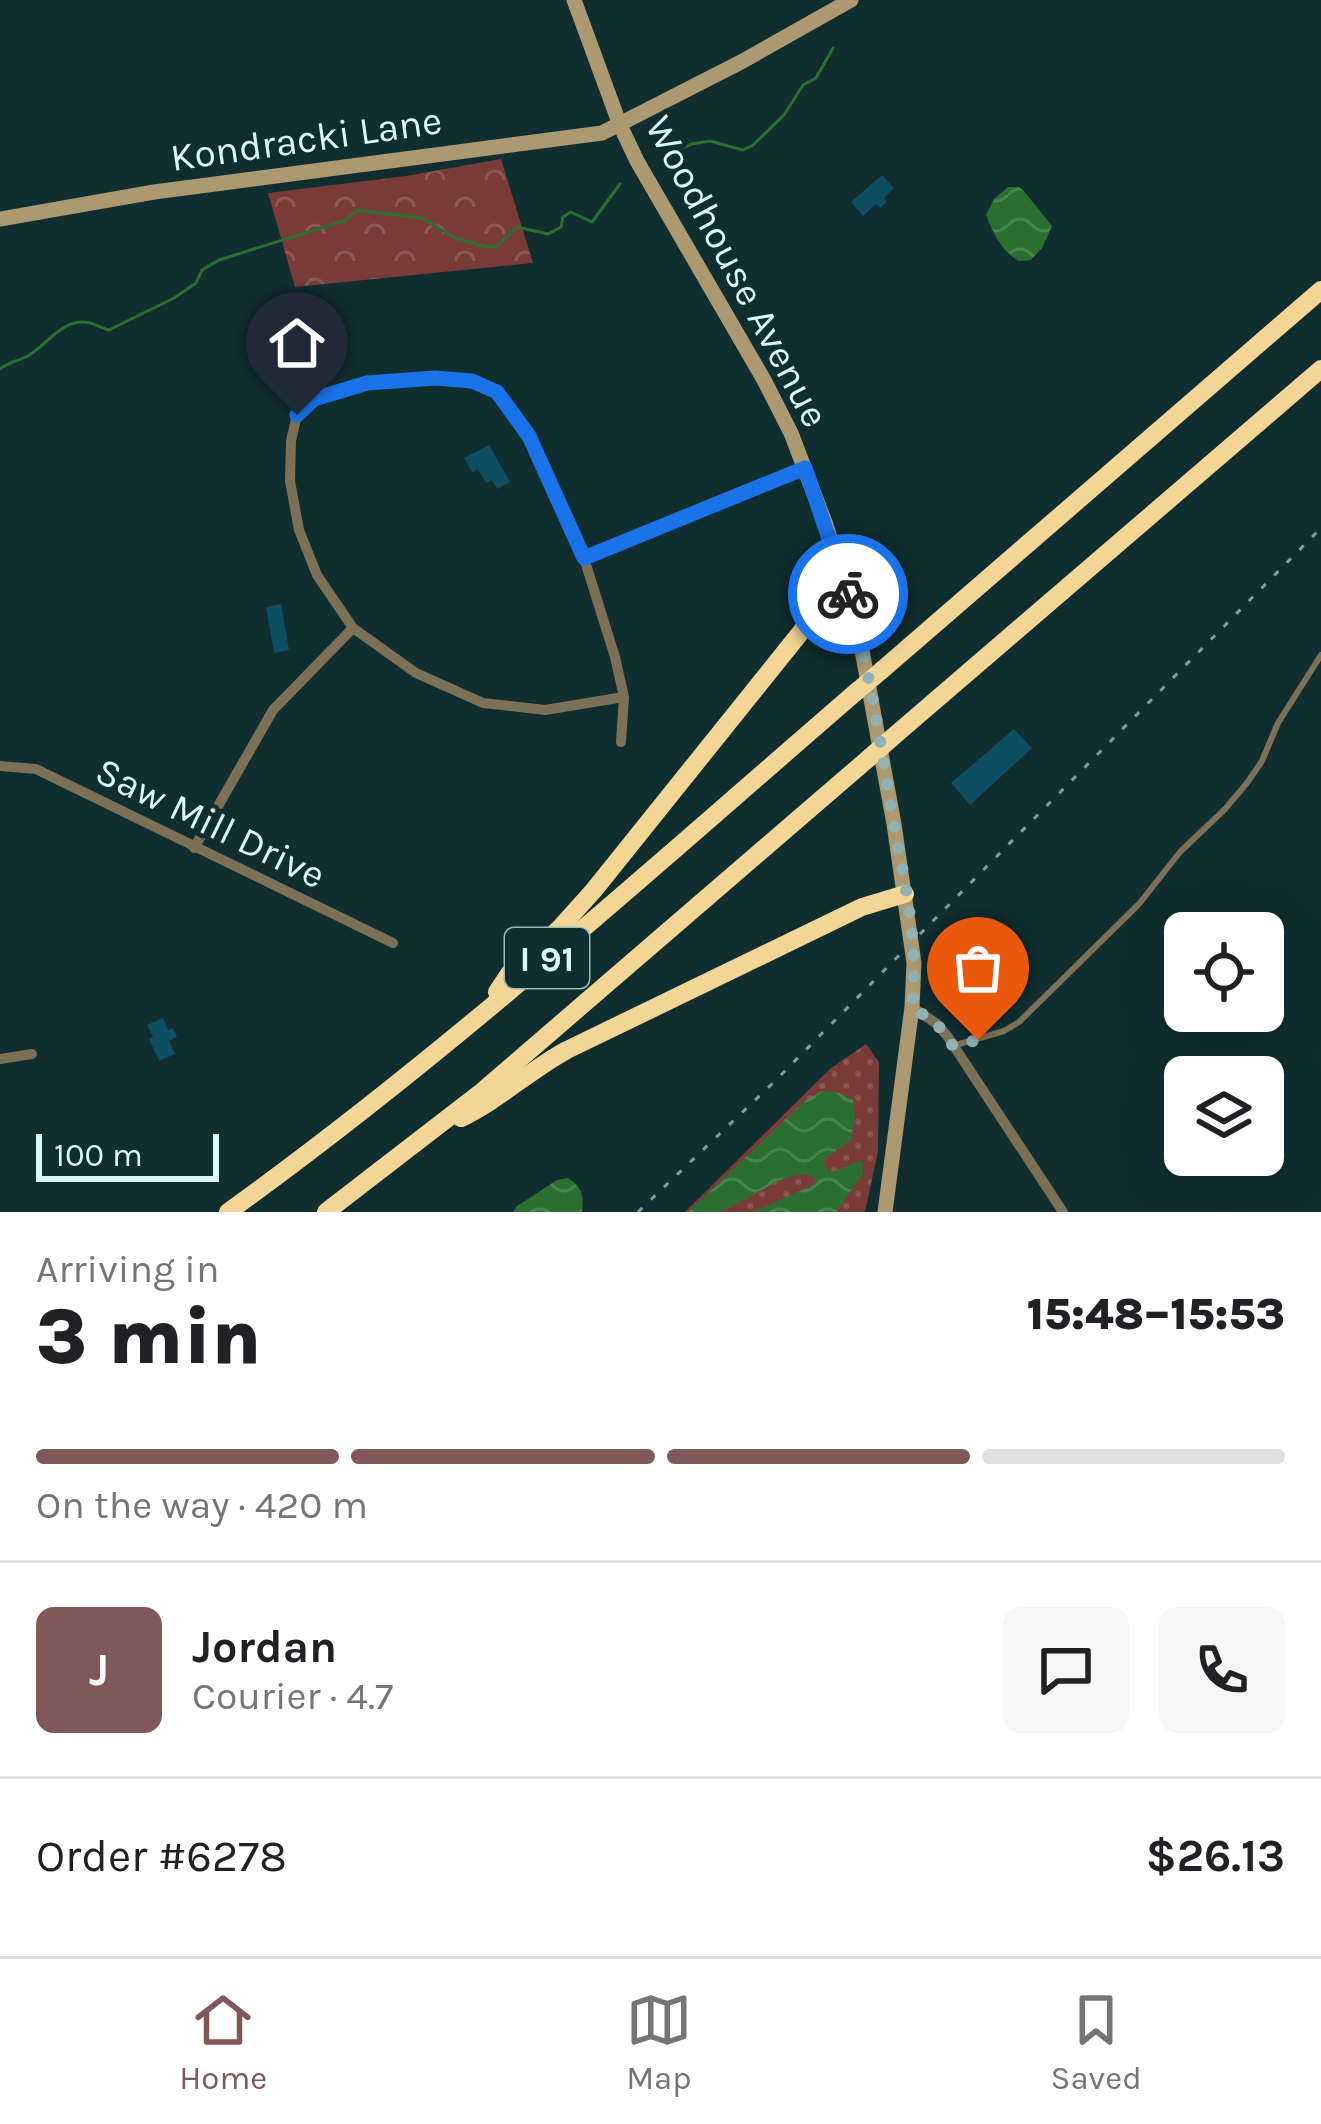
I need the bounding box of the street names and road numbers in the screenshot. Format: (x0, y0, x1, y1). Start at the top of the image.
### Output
street label: Kondracki Lane (168, 97, 445, 181)
street label: Woodhouse Avenue (636, 108, 839, 435)
street label: Saw Mill Drive (88, 748, 333, 898)
road number: I 91 (505, 928, 589, 988)

